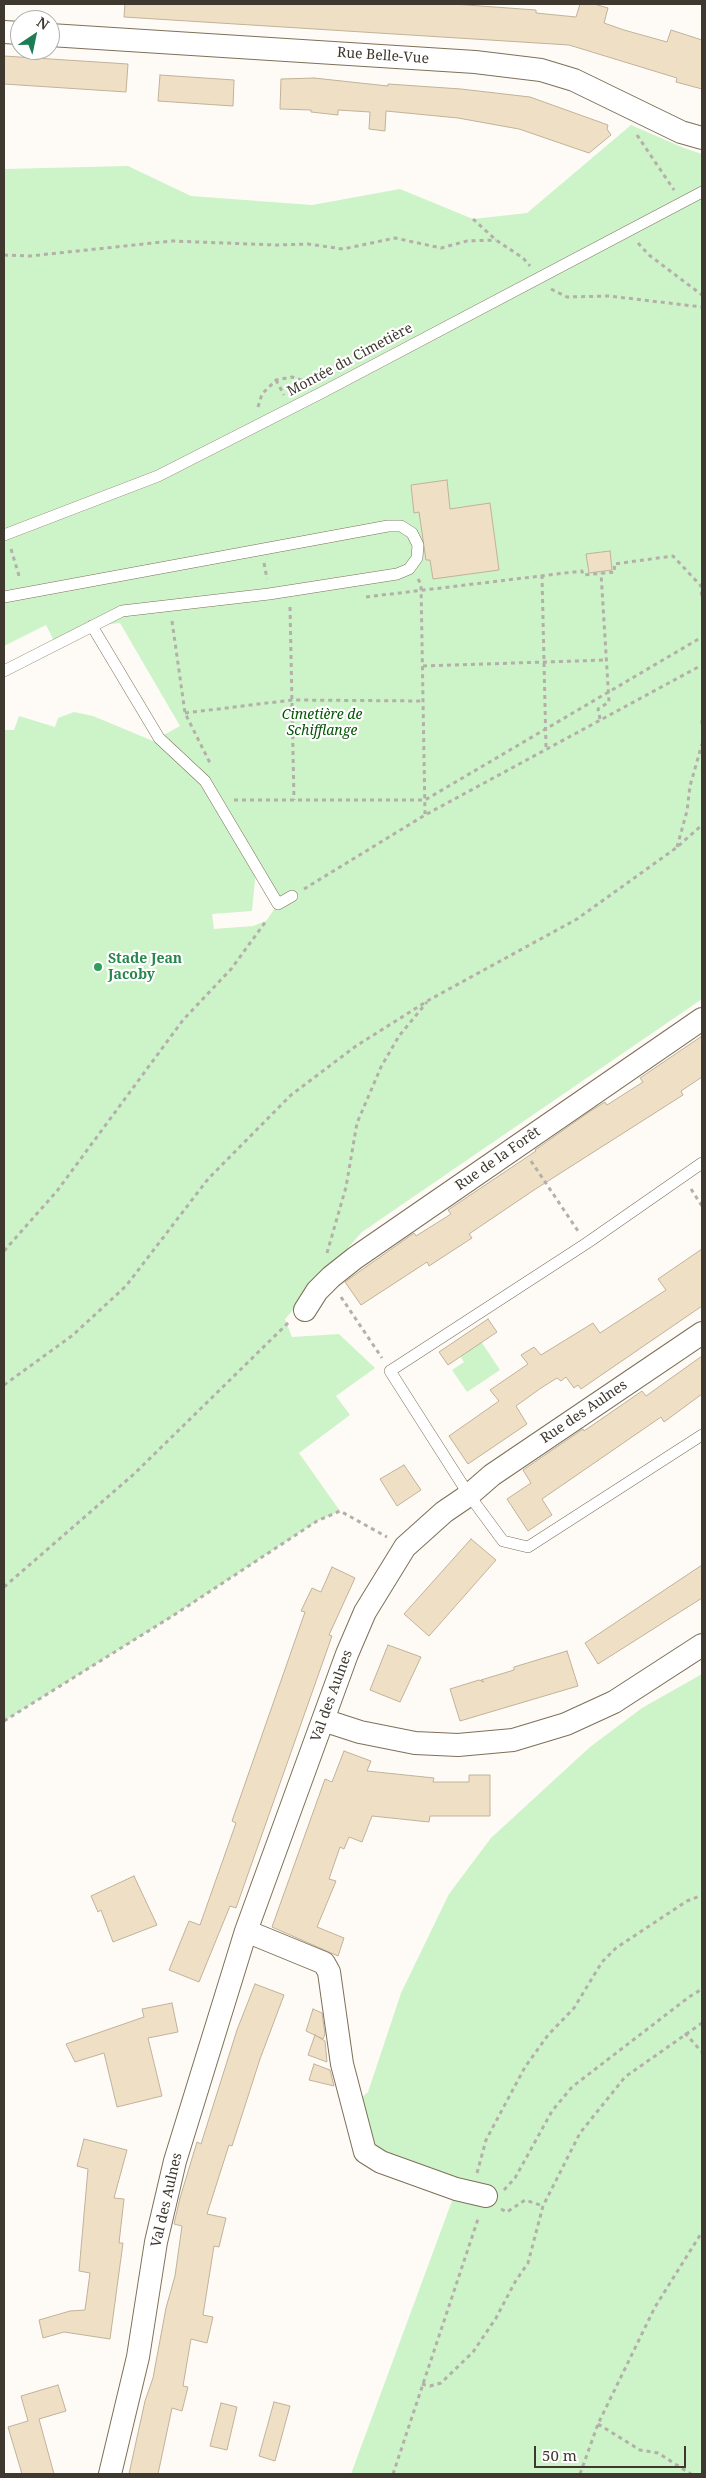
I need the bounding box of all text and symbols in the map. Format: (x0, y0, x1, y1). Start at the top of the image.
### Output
north arrow (10, 10, 60, 60)
text: N (33, 12, 53, 34)
street label: Rue Belle-Vue (336, 44, 430, 68)
street label: Montée du Cimetière (284, 320, 416, 400)
park label: Cimetière de Schifflange (282, 707, 362, 740)
place label: Stade Jean Jacoby (108, 951, 182, 984)
marker: Stade Jean Jacoby (92, 961, 104, 973)
street label: Rue de la Forêt (452, 1124, 544, 1194)
street label: Rue des Aulnes (537, 1377, 631, 1447)
street label: Val des Aulnes (308, 1648, 356, 1744)
street label: Val des Aulnes (148, 2151, 186, 2249)
scale bar (536, 2436, 688, 2468)
text: 50 m (542, 2445, 577, 2465)

